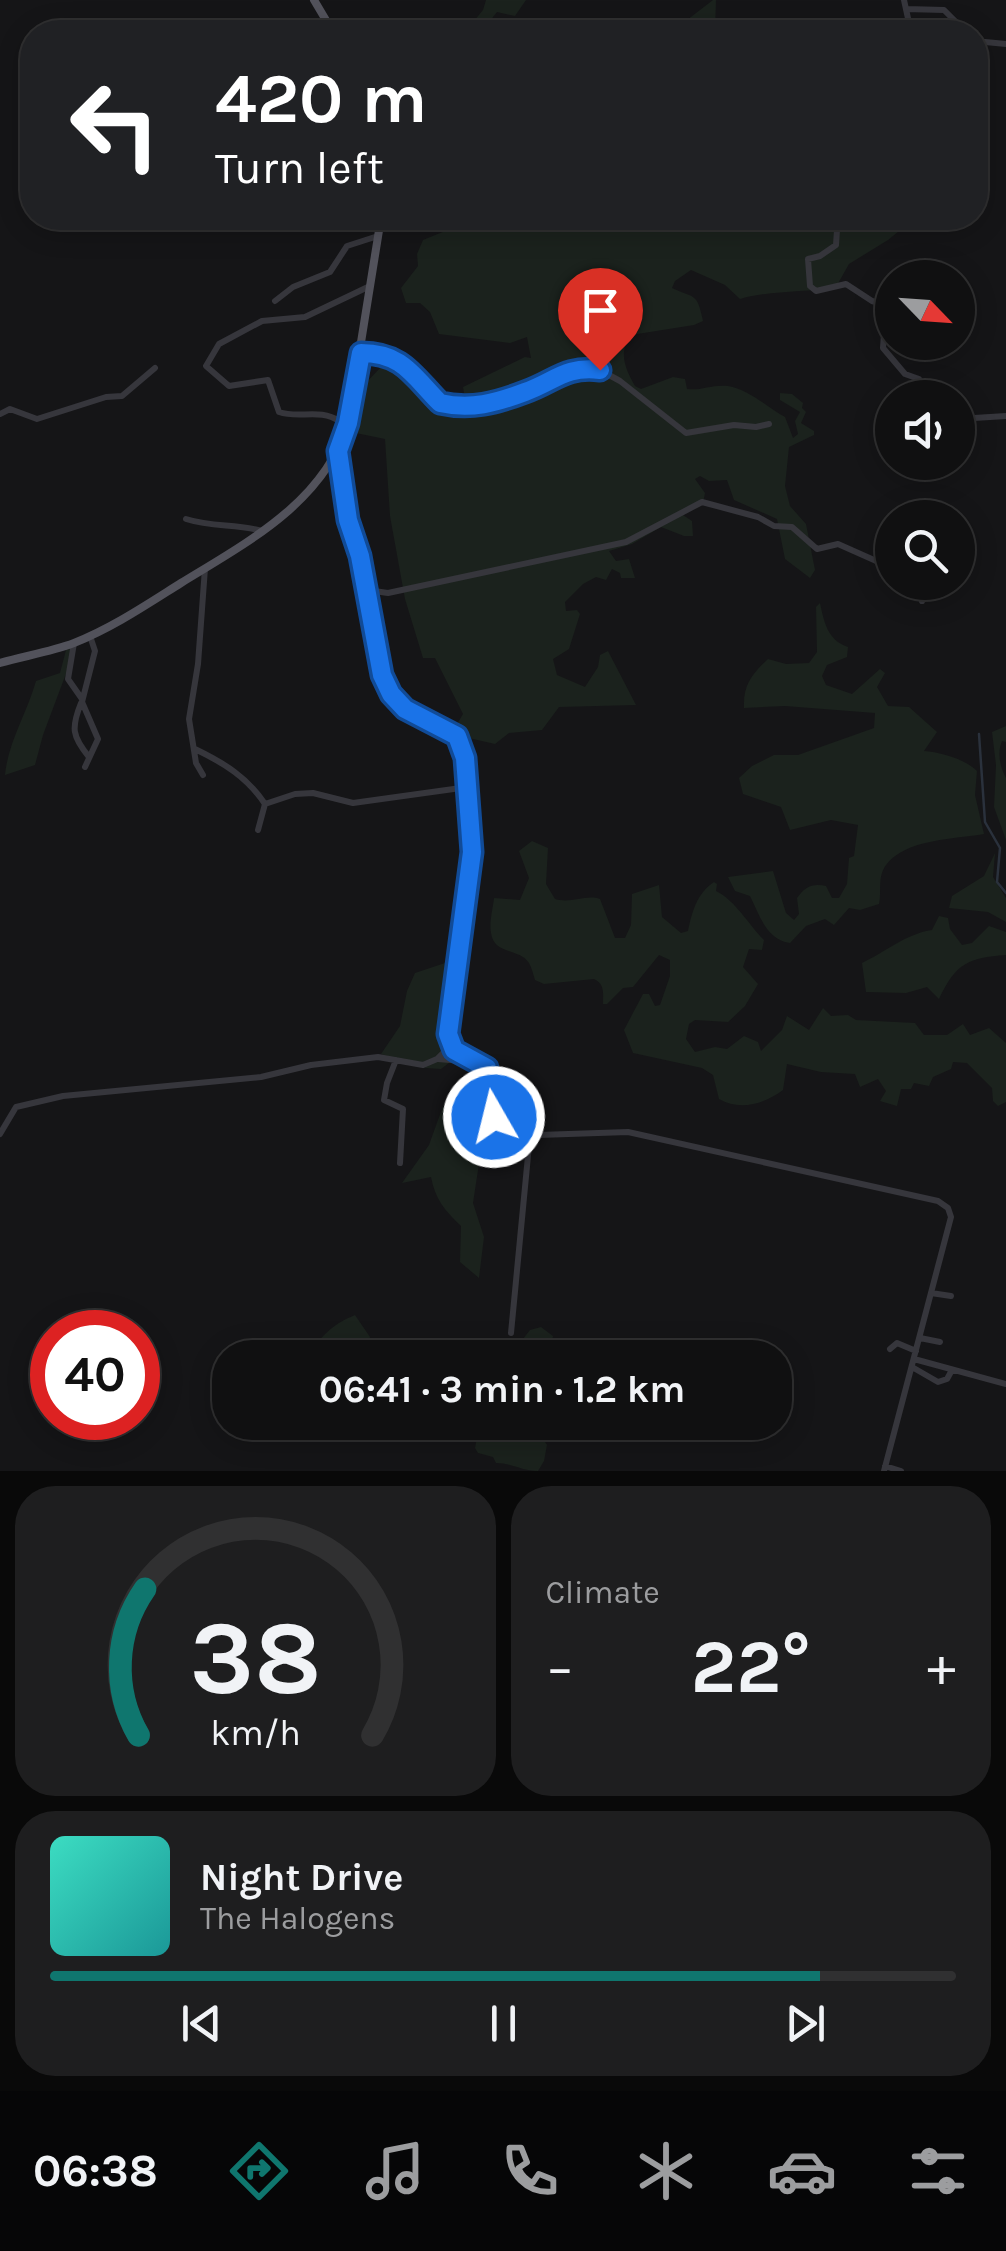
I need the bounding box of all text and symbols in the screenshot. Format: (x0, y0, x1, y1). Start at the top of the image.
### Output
text: 420 m (215, 58, 427, 140)
icon: left (50, 60, 180, 190)
text: Turn left (215, 142, 384, 194)
north arrow (875, 260, 975, 360)
map controls (875, 260, 975, 600)
pin (558, 268, 643, 371)
icon: arrive (573, 283, 628, 338)
button: sound (875, 380, 975, 480)
button: search (875, 500, 975, 600)
position arrow (442, 1065, 546, 1169)
speed limit sign: 40 (30, 1310, 160, 1440)
text: 06:41 · 3 min · 1.2 km (319, 1367, 685, 1412)
text: Climate (546, 1574, 660, 1611)
text: 38 (189, 1598, 321, 1719)
text: 22° (691, 1623, 811, 1711)
text: − (546, 1635, 574, 1699)
text: + (927, 1635, 956, 1699)
text: km/h (210, 1712, 301, 1754)
text: Night Drive (200, 1855, 403, 1900)
text: The Halogens (200, 1900, 395, 1937)
icon: previous (174, 1996, 229, 2051)
icon: pause (476, 1996, 531, 2051)
icon: next (778, 1996, 833, 2051)
icon: directions (224, 2136, 294, 2206)
icon: music (360, 2136, 430, 2206)
icon: phone (495, 2136, 565, 2206)
icon: climate (631, 2136, 701, 2206)
icon: car (767, 2136, 837, 2206)
icon: filters (903, 2136, 973, 2206)
text: 06:38 (33, 2145, 158, 2197)

